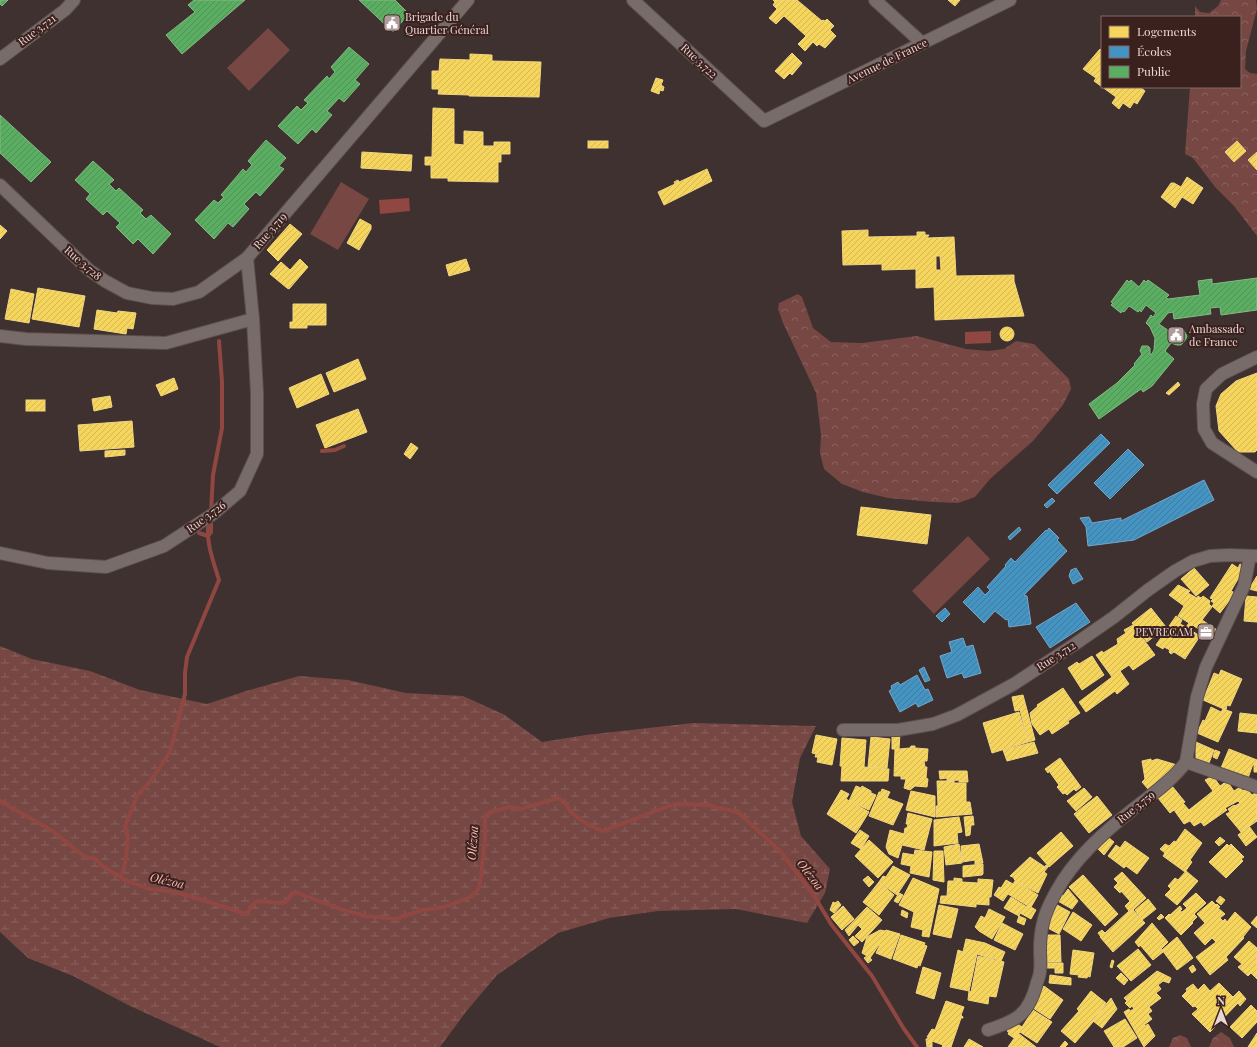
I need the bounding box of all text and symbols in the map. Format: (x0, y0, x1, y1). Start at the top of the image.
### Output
place label: Brigade du Quartier Général (405, 9, 489, 37)
street label: Rue 3.721 (15, 11, 59, 49)
public building icon: Brigade du Quartier Général (382, 13, 402, 33)
legend (1101, 16, 1241, 88)
text: Logements (1137, 23, 1196, 39)
street label: Avenue de France (843, 34, 930, 87)
street label: Rue 3.722 (678, 40, 721, 81)
text: Écoles (1137, 43, 1171, 59)
text: Public (1137, 63, 1171, 79)
street label: Rue 3.719 (250, 209, 290, 252)
street label: Rue 3.728 (61, 242, 105, 283)
place label: Ambassade de France (1188, 321, 1245, 349)
public building icon: Ambassade de France (1166, 325, 1186, 345)
street label: Rue 3.726 (183, 497, 229, 536)
office icon: PEVRECAM (1196, 622, 1216, 642)
place label: PEVRECAM (1135, 624, 1193, 639)
street label: Rue 3.712 (1033, 637, 1078, 674)
street label: Rue 3.759 (1114, 787, 1158, 826)
water label: Olézoa (463, 825, 481, 861)
water label: Olézoa (794, 856, 828, 893)
water label: Olézoa (149, 868, 186, 892)
north arrow (1201, 991, 1241, 1031)
text: N (1217, 993, 1225, 1008)

